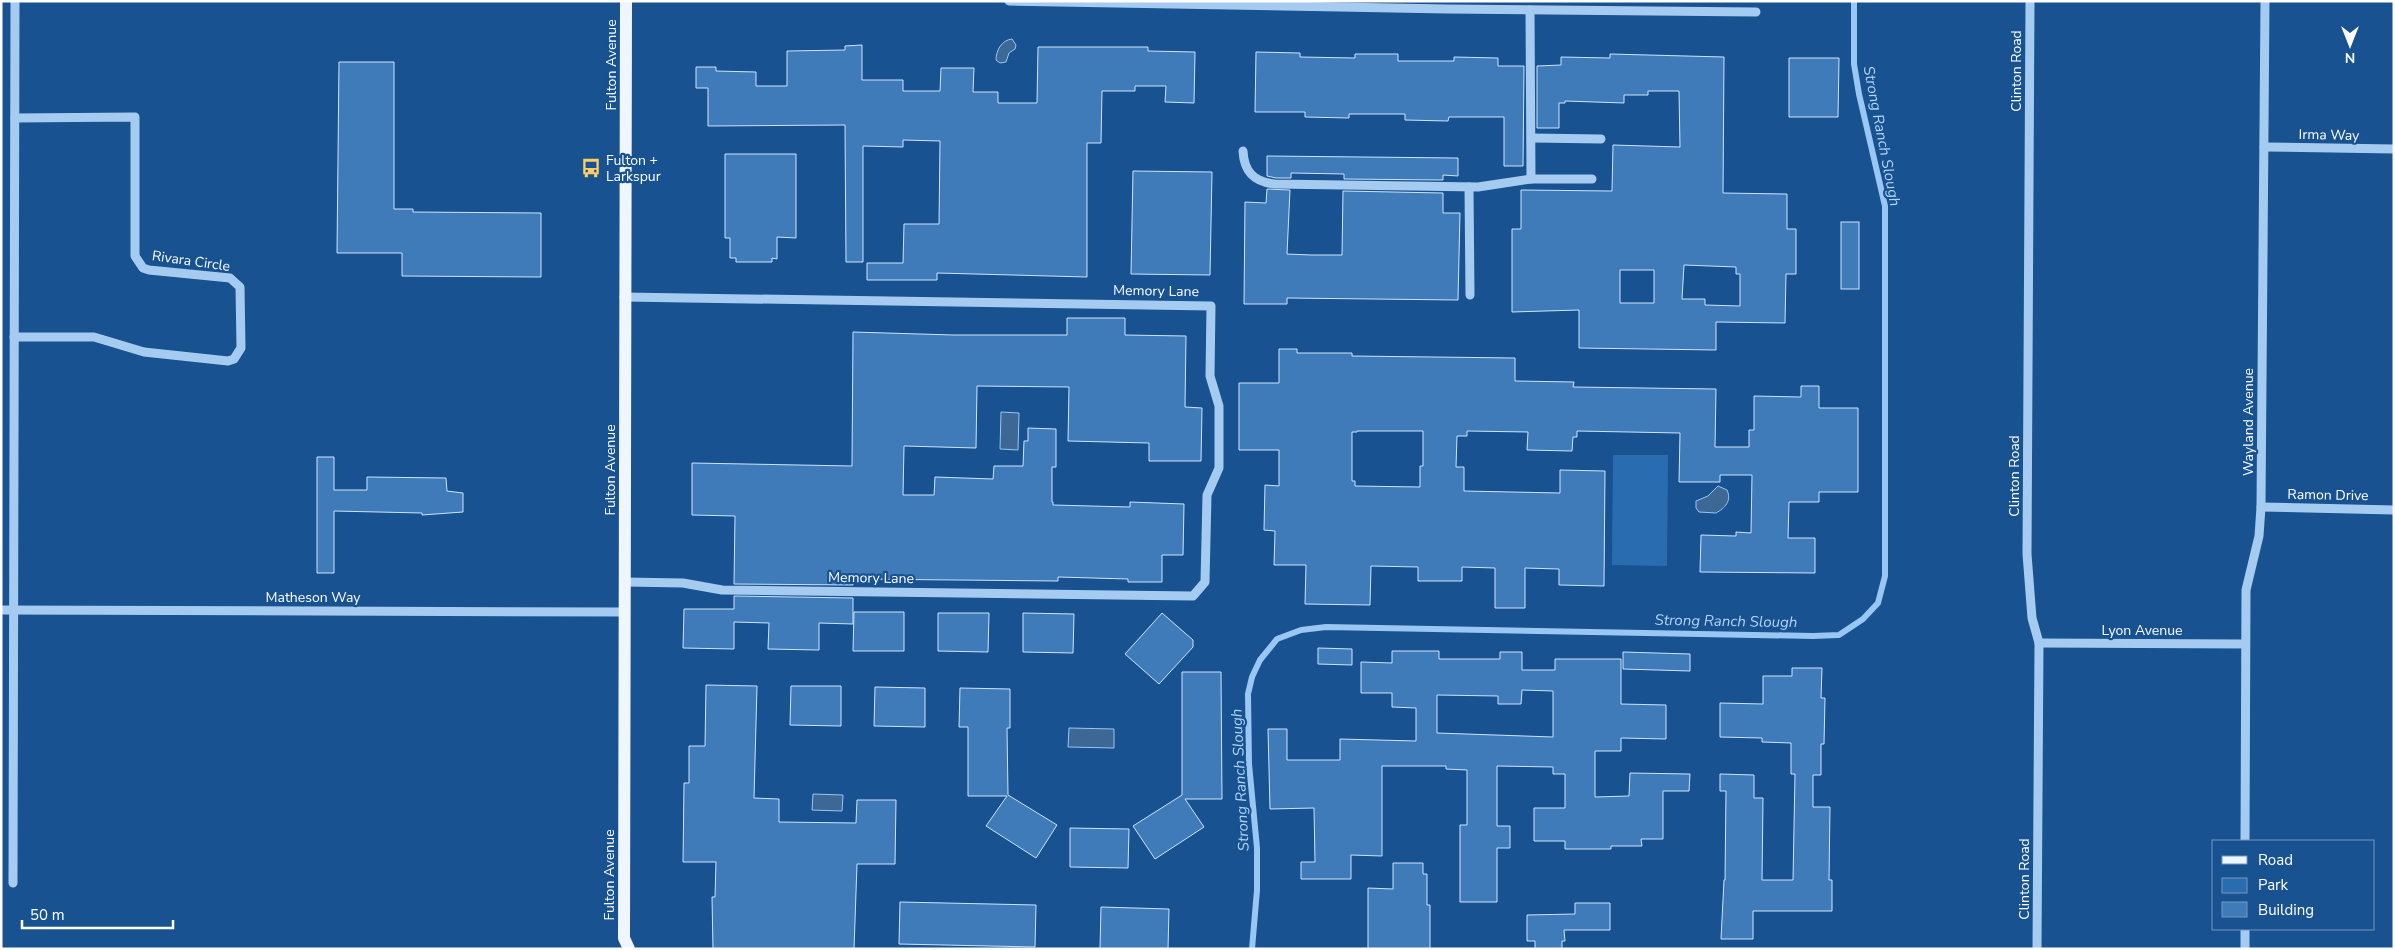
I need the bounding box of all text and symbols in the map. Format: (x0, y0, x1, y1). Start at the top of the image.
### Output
street label: Fulton Avenue (602, 19, 621, 111)
north arrow (2325, 20, 2375, 70)
street label: Clinton Road (2007, 30, 2026, 112)
text: N (2345, 48, 2355, 67)
water label: Strong Ranch Slough (1859, 64, 1905, 208)
street label: Irma Way (2298, 125, 2360, 145)
place label: Fulton + Larkspur (606, 151, 661, 186)
bus stop icon: Fulton + Larkspur (580, 157, 602, 179)
street label: Rivara Circle (151, 246, 231, 276)
street label: Memory Lane (1113, 281, 1199, 301)
street label: Wayland Avenue (2239, 368, 2258, 476)
street label: Fulton Avenue (601, 424, 620, 516)
street label: Clinton Road (2005, 435, 2024, 517)
street label: Ramon Drive (2287, 485, 2369, 505)
street label: Memory Lane (828, 568, 914, 588)
street label: Matheson Way (266, 588, 361, 607)
water label: Strong Ranch Slough (1654, 610, 1798, 632)
street label: Lyon Avenue (2101, 621, 2183, 640)
water label: Strong Ranch Slough (1226, 708, 1254, 852)
street label: Fulton Avenue (600, 829, 619, 921)
street label: Clinton Road (2015, 838, 2034, 920)
legend (2212, 840, 2375, 930)
text: Road (2258, 850, 2293, 870)
text: Park (2258, 875, 2288, 895)
scale bar (22, 898, 174, 930)
text: Building (2258, 900, 2314, 920)
text: 50 m (30, 905, 65, 925)

